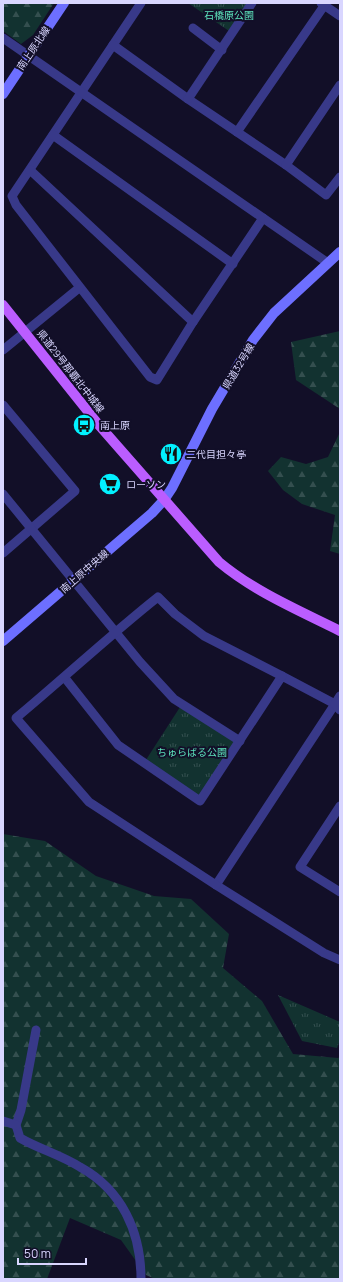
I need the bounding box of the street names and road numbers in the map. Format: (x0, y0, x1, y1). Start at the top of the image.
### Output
street label: 南上原北線 (13, 23, 53, 73)
street label: 県道29号那覇北中城線 (34, 327, 108, 415)
street label: 県道32号線 (219, 340, 257, 392)
street label: 南上原中央線 (57, 546, 111, 596)

